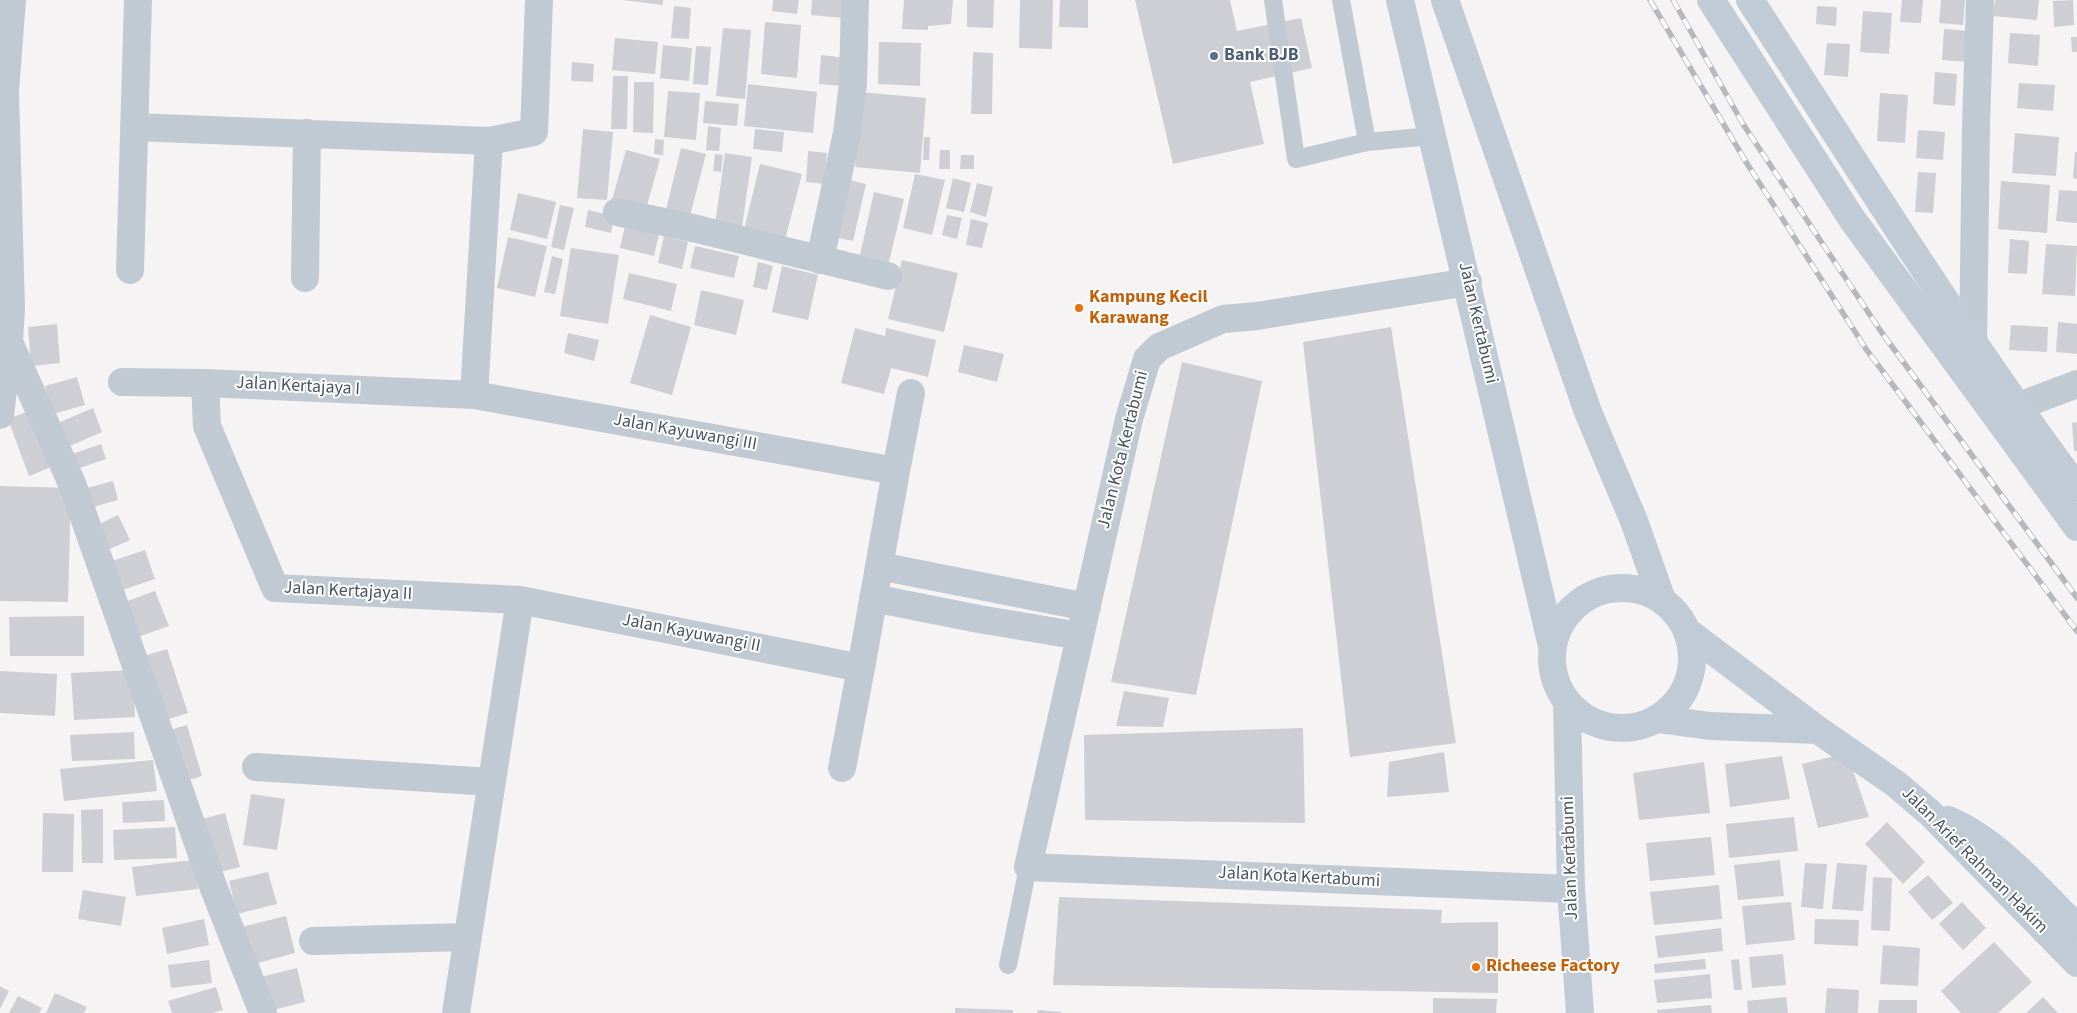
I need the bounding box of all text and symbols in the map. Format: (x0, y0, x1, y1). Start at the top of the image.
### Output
place label: Bank BJB (1224, 45, 1299, 67)
marker: Bank BJB (1208, 50, 1220, 62)
street label: Jalan Kertabumi (1453, 260, 1501, 386)
place label: Kampung Kecil Karawang (1089, 287, 1208, 330)
marker: Kampung Kecil Karawang (1073, 302, 1085, 314)
street label: Jalan Kota Kertabumi (1094, 369, 1154, 531)
street label: Jalan Kertajaya I (236, 373, 360, 401)
street label: Jalan Kayuwangi III (611, 410, 759, 456)
street label: Jalan Kertajaya II (283, 578, 413, 606)
street label: Jalan Kayuwangi II (620, 610, 762, 658)
street label: Jalan Arief Rahman Hakim (1896, 783, 2052, 939)
street label: Jalan Kertabumi (1558, 796, 1584, 920)
street label: Jalan Kota Kertabumi (1217, 863, 1381, 893)
place label: Richeese Factory (1486, 956, 1620, 978)
marker: Richeese Factory (1470, 961, 1482, 973)

